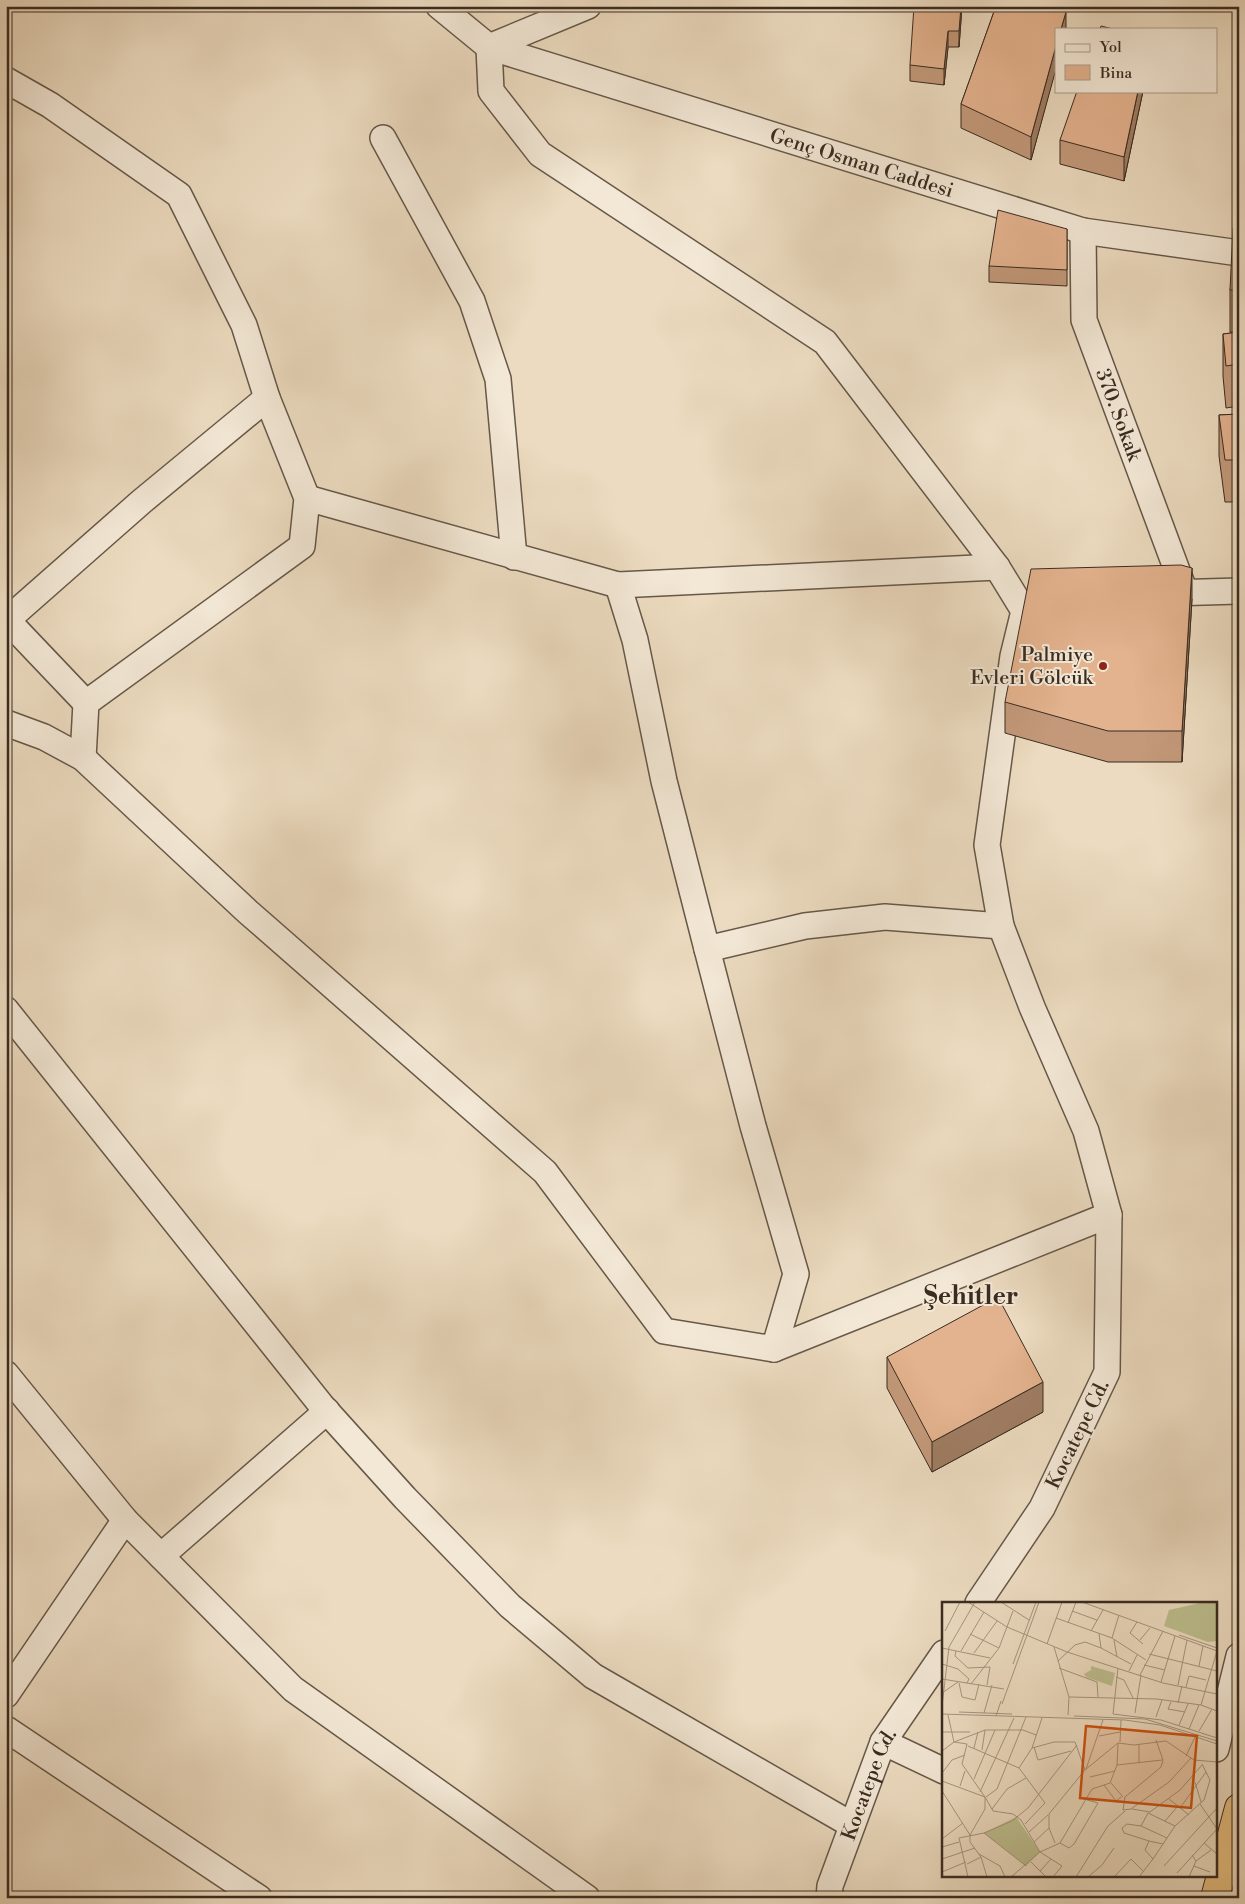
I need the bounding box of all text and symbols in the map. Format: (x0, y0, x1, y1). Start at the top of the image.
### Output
legend (1055, 28, 1218, 92)
text: Yol (1099, 38, 1122, 57)
text: Bina (1099, 64, 1132, 83)
street label: Genç Osman Caddesi (766, 124, 957, 204)
street label: 370. Sokak (1089, 366, 1147, 466)
place label: Palmiye Evleri Gölcük (970, 643, 1095, 691)
marker: Palmiye Evleri Gölcük (1097, 660, 1109, 672)
district label: Şehitler (924, 1281, 1018, 1312)
street label: Kocatepe Cd. (1041, 1376, 1116, 1493)
inset map (942, 1602, 1218, 1876)
street label: Kocatepe Cd. (837, 1724, 903, 1844)

